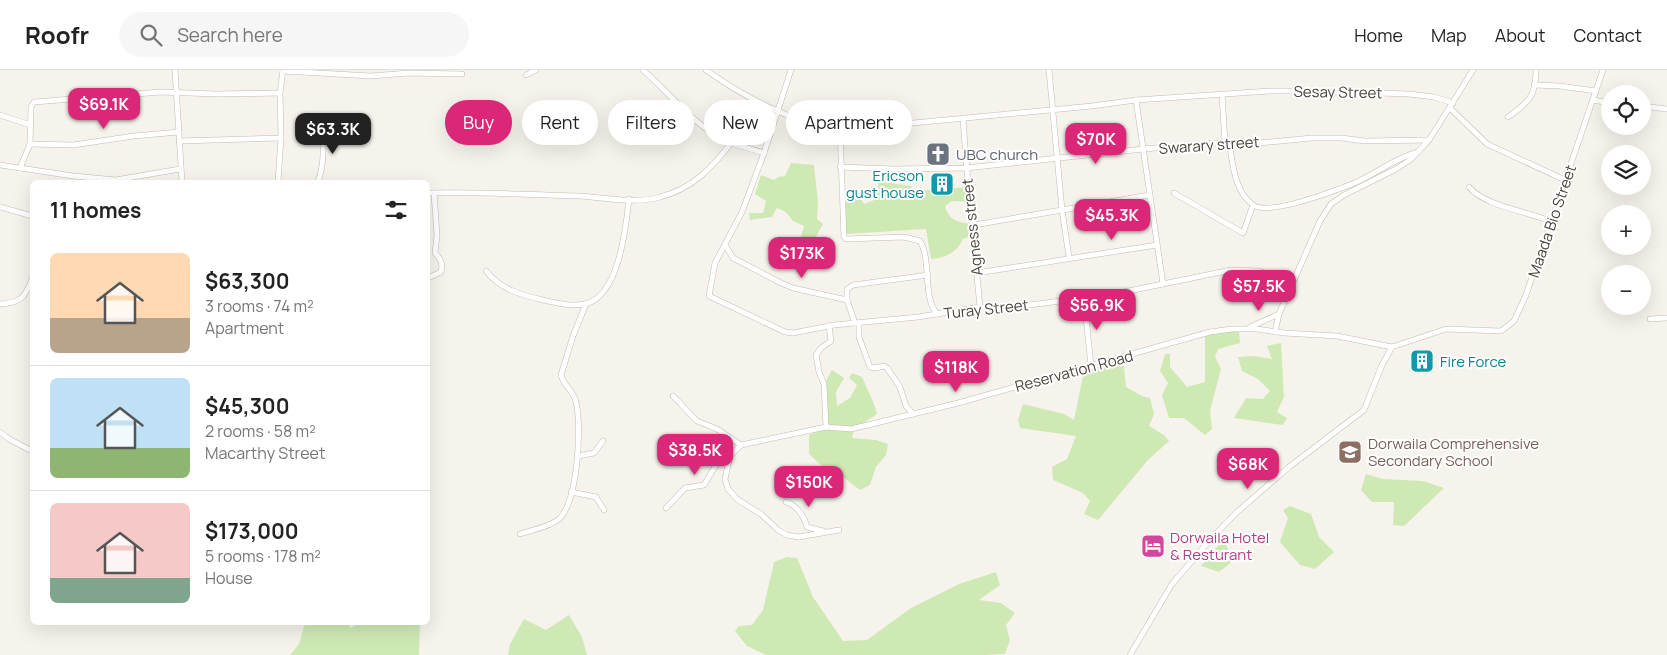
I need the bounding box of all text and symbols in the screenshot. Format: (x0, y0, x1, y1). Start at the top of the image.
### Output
search box (119, 12, 469, 57)
text: Roofr (25, 18, 89, 51)
icon: search (137, 21, 165, 49)
text: Search here (177, 22, 283, 48)
text: Home (1354, 23, 1403, 47)
text: Map (1431, 23, 1467, 47)
text: About (1495, 23, 1545, 47)
text: Contact (1573, 23, 1642, 47)
street label: Sesay Street (1293, 81, 1383, 103)
map controls (1601, 85, 1651, 315)
button: locate (1601, 85, 1651, 135)
pin: $69.1K (63, 88, 145, 130)
text: $69.1K (79, 93, 129, 115)
chip: Buy (445, 100, 512, 145)
chip: Rent (522, 100, 598, 145)
chip: Filters (608, 100, 694, 145)
chip: New (704, 100, 776, 145)
chip: Apartment (786, 100, 912, 145)
pin: $63.3K (292, 112, 374, 155)
text: $63.3K (306, 118, 360, 140)
pin: $70K (1066, 122, 1126, 165)
text: $70K (1076, 128, 1116, 150)
street label: Swarary street (1158, 131, 1260, 159)
church icon: UBC church (925, 141, 951, 167)
place label: UBC church (956, 144, 1038, 165)
button: layers (1601, 145, 1651, 195)
street label: Maada Bio Street (1523, 162, 1581, 280)
place label: Ericson gust house (846, 165, 924, 203)
building icon: Ericson gust house (929, 171, 955, 197)
street label: Agness street (956, 177, 988, 277)
text: 11 homes (50, 196, 141, 224)
icon: filters (382, 196, 410, 224)
pin: $45.3K (1071, 198, 1153, 241)
text: $45.3K (1085, 204, 1139, 226)
button: + (1601, 205, 1651, 255)
pin: $173K (767, 236, 837, 279)
text: $173K (779, 242, 825, 264)
button: − (1601, 265, 1651, 315)
text: $63,300 (205, 267, 290, 295)
pin: $57.5K (1218, 270, 1300, 312)
icon: home (90, 273, 150, 333)
text: $57.5K (1233, 275, 1285, 297)
pin: $56.9K (1056, 288, 1138, 331)
street label: Turay Street (943, 294, 1029, 324)
text: $56.9K (1070, 294, 1124, 316)
text: 3 rooms · 74 m² (205, 295, 314, 317)
text: Apartment (205, 317, 284, 339)
street label: Reservation Road (1013, 345, 1135, 397)
building icon: Fire Force (1409, 348, 1435, 374)
pin: $118K (921, 350, 991, 393)
place label: Fire Force (1440, 351, 1507, 372)
text: $118K (934, 356, 978, 378)
text: $45,300 (205, 392, 290, 420)
icon: home (90, 398, 150, 458)
text: 2 rooms · 58 m² (205, 420, 316, 442)
place label: Dorwaila Comprehensive Secondary School (1368, 433, 1539, 471)
pin: $38.5K (654, 434, 736, 476)
text: $38.5K (668, 439, 722, 461)
school or university icon: Dorwaila Comprehensive Secondary School (1337, 439, 1363, 465)
text: Macarthy Street (205, 442, 325, 464)
pin: $68K (1218, 448, 1278, 490)
text: $68K (1228, 453, 1268, 475)
pin: $150K (774, 466, 844, 508)
text: $150K (785, 471, 833, 493)
text: $173,000 (205, 517, 299, 545)
icon: home (90, 523, 150, 583)
place label: Dorwaila Hotel & Resturant (1170, 527, 1269, 565)
hotel icon: Dorwaila Hotel & Resturant (1140, 533, 1166, 559)
text: 5 rooms · 178 m² (205, 545, 321, 567)
text: House (205, 567, 253, 589)

